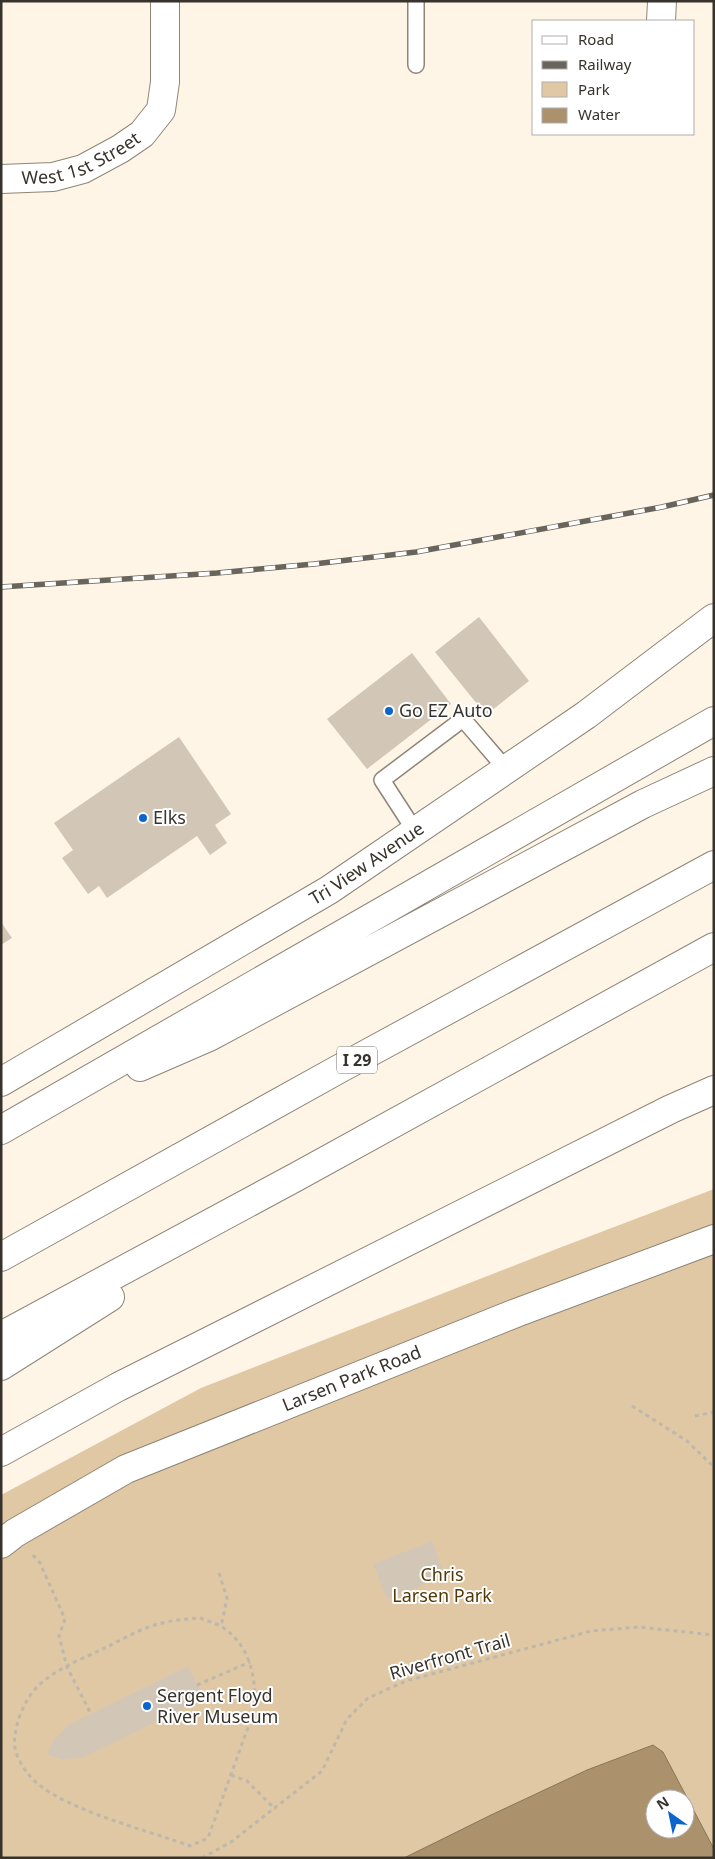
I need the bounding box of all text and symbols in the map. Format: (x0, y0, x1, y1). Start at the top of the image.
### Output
legend (532, 20, 695, 135)
text: Road (578, 29, 614, 49)
text: Railway (578, 54, 632, 74)
text: Park (578, 79, 610, 99)
text: Water (578, 104, 620, 124)
street label: West 1st Street (21, 125, 145, 189)
place label: Go EZ Auto (399, 698, 493, 722)
marker: Go EZ Auto (383, 705, 395, 717)
place label: Elks (153, 805, 186, 829)
marker: Elks (137, 812, 149, 824)
street label: Tri View Avenue (305, 816, 428, 910)
road number: I 29 (337, 1046, 377, 1074)
street label: Larsen Park Road (278, 1339, 424, 1416)
park label: Chris Larsen Park (392, 1562, 492, 1607)
street label: Riverfront Trail (387, 1627, 513, 1685)
place label: Sergent Floyd River Museum (157, 1683, 278, 1728)
marker: Sergent Floyd River Museum (141, 1700, 153, 1712)
north arrow (645, 1789, 695, 1839)
text: N (653, 1792, 673, 1814)

